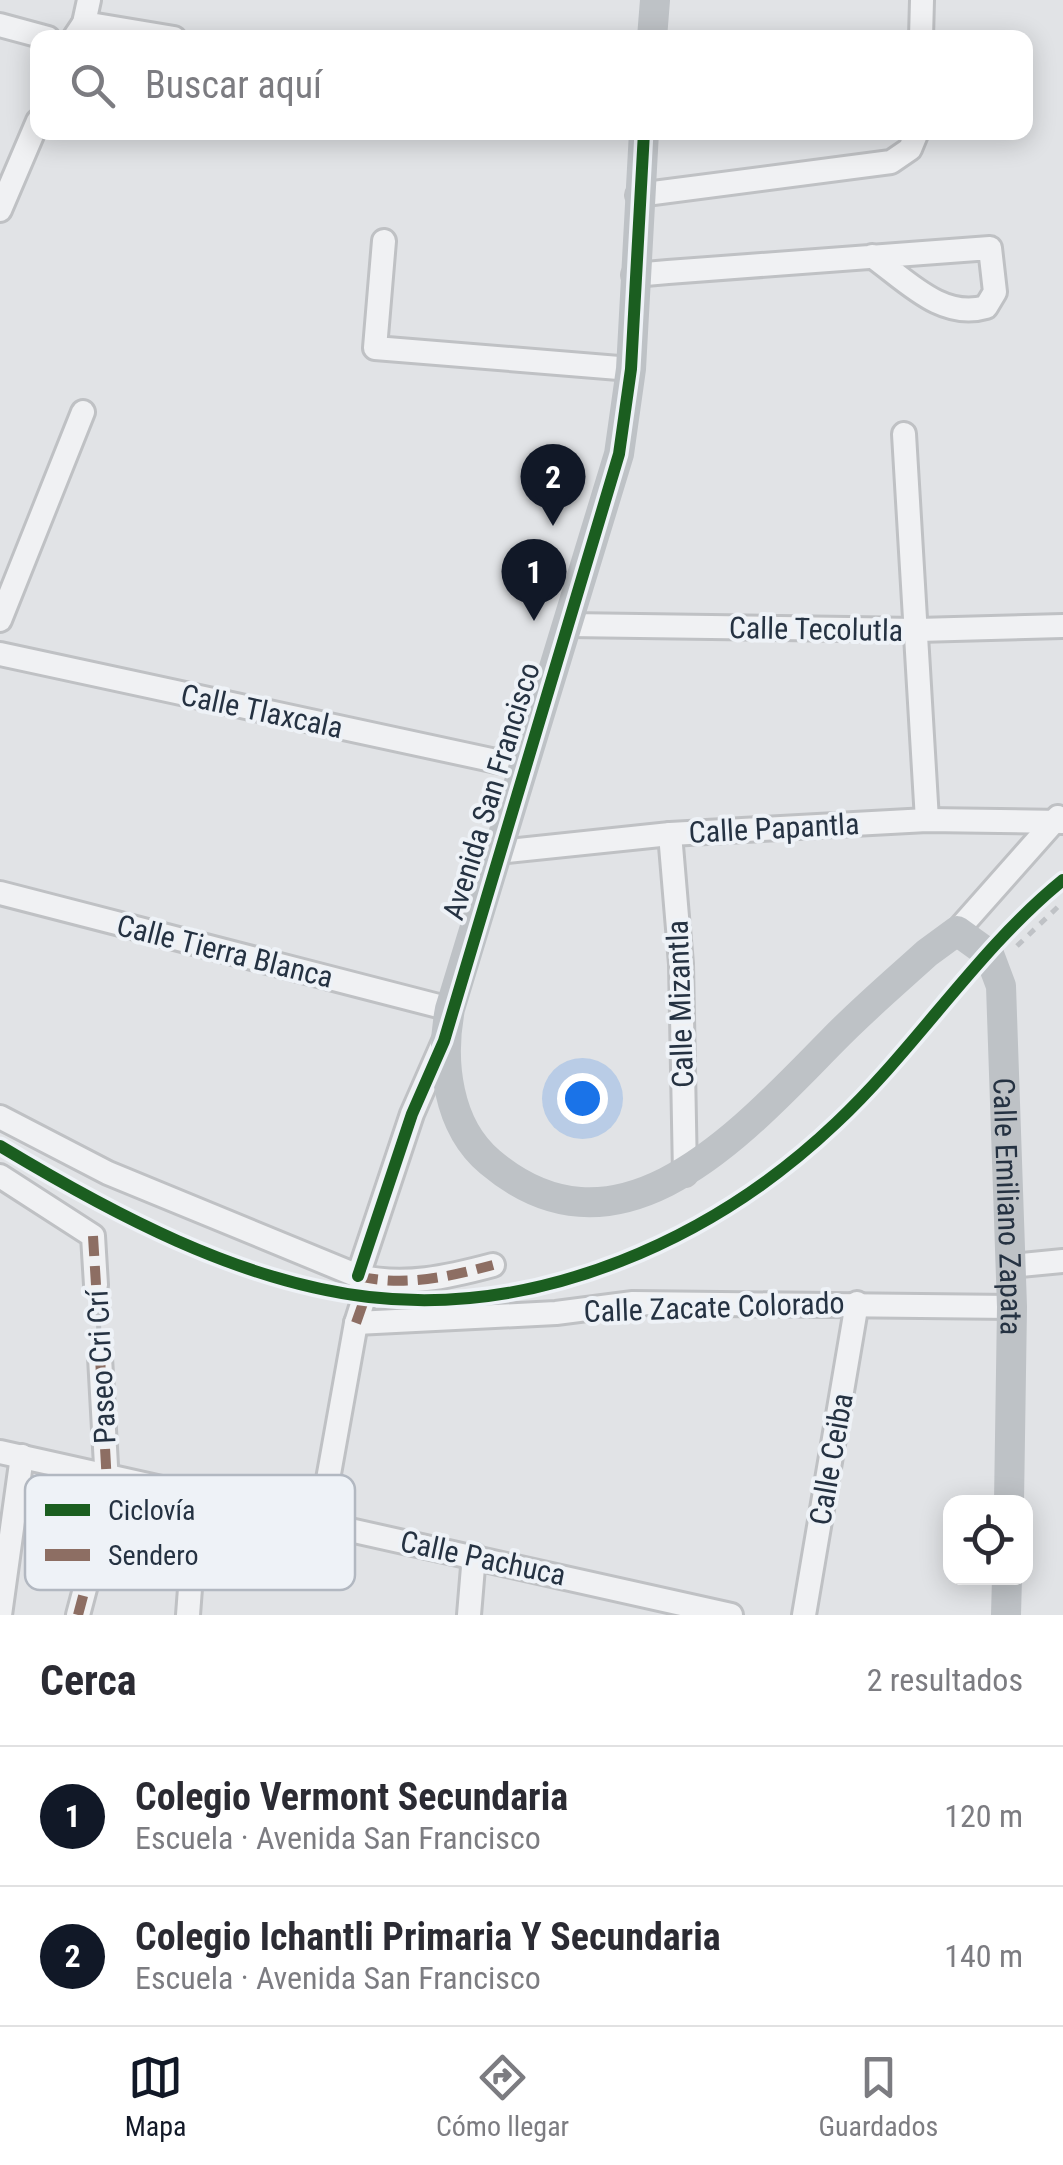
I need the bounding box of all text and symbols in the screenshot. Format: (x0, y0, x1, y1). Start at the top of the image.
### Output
search box (30, 30, 1033, 140)
icon: search (65, 58, 120, 113)
text: Buscar aquí (145, 63, 322, 107)
pin: 2 (520, 444, 586, 526)
pin: 1 (502, 538, 566, 621)
street label: Calle Tecolutla (729, 610, 903, 648)
street label: Avenida San Francisco (435, 658, 547, 924)
street label: Calle Tlaxcala (178, 677, 346, 745)
street label: Calle Papantla (688, 806, 860, 850)
street label: Calle Tierra Blanca (113, 907, 337, 995)
street label: Calle Mizantla (660, 920, 700, 1088)
your location (557, 1073, 608, 1124)
street label: Calle Emiliano Zapata (987, 1077, 1030, 1336)
street label: Calle Zacate Colorado (583, 1285, 845, 1329)
street label: Paseo Cri Crí (79, 1287, 122, 1445)
street label: Calle Ceiba (802, 1390, 860, 1528)
legend (25, 1475, 355, 1590)
text: Ciclovía (108, 1494, 196, 1527)
map controls (943, 1495, 1033, 1585)
button: locate (943, 1495, 1033, 1585)
street label: Calle Pachuca (397, 1523, 569, 1593)
text: Sendero (108, 1539, 199, 1572)
text: Cerca (40, 1656, 137, 1705)
text: 2 resultados (867, 1661, 1023, 1699)
text: Colegio Vermont Secundaria (135, 1775, 568, 1819)
text: 1 (64, 1797, 81, 1835)
text: 120 m (944, 1797, 1023, 1835)
text: Escuela · Avenida San Francisco (135, 1819, 541, 1857)
text: Colegio Ichantli Primaria Y Secundaria (135, 1915, 721, 1959)
text: 2 (64, 1937, 81, 1975)
text: 140 m (944, 1937, 1023, 1975)
text: Escuela · Avenida San Francisco (135, 1959, 541, 1997)
tab: Mapa (125, 2050, 186, 2143)
tab: Cómo llegar (436, 2050, 569, 2143)
tab: Guardados (818, 2050, 938, 2143)

